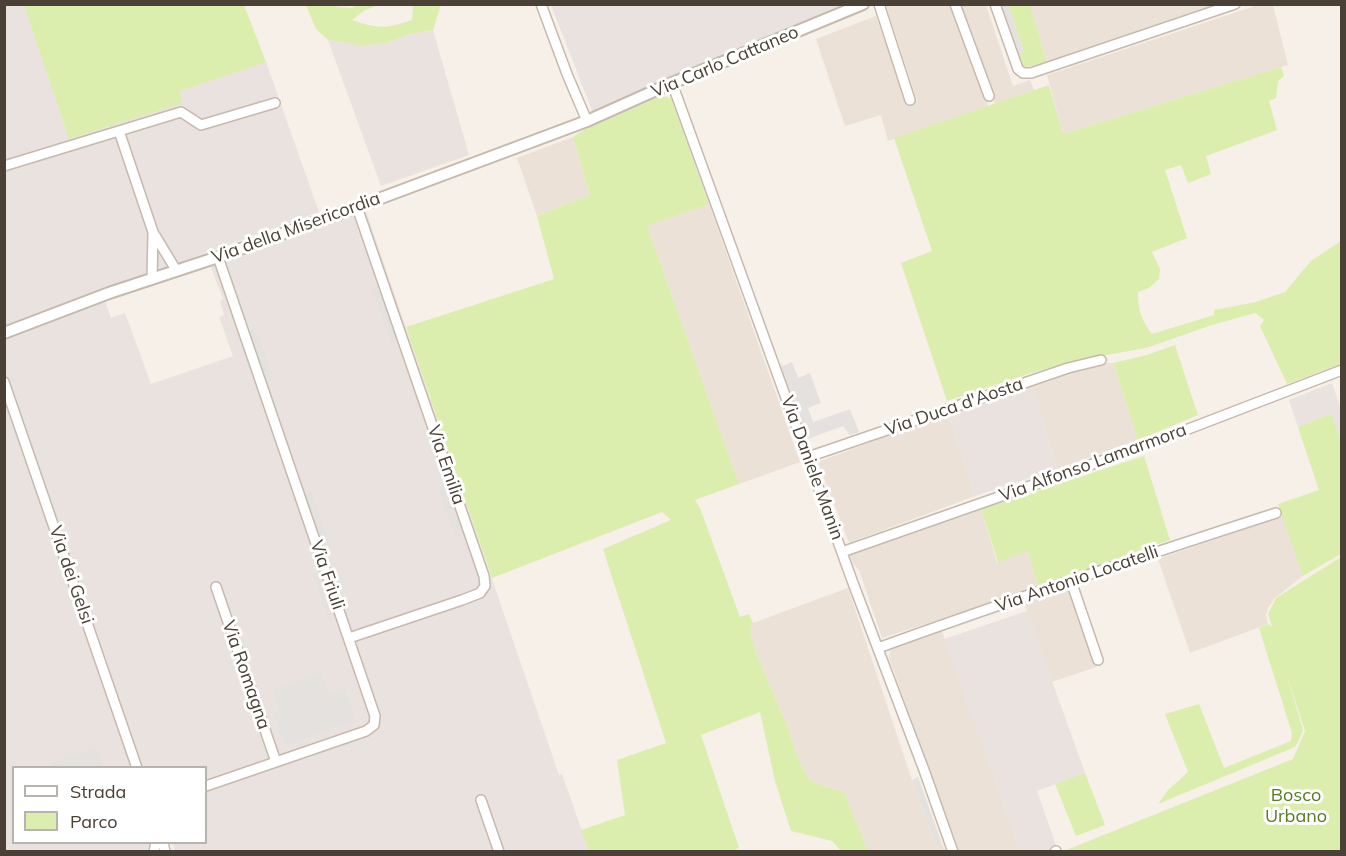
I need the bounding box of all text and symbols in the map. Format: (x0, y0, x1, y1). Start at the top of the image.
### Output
street label: Via Carlo Cattaneo (648, 21, 802, 103)
street label: Via della Misericordia (209, 187, 383, 269)
street label: Via Duca d'Aosta (882, 373, 1026, 441)
street label: Via Daniele Manin (776, 393, 848, 543)
street label: Via Alfonso Lamarmora (997, 419, 1189, 507)
street label: Via Emilia (422, 423, 470, 507)
street label: Via dei Gelsi (44, 523, 98, 627)
street label: Via Friuli (305, 537, 349, 613)
street label: Via Antonio Locatelli (993, 541, 1161, 617)
street label: Via Romagna (217, 618, 275, 732)
legend (12, 766, 207, 844)
text: Strada (70, 780, 126, 803)
park label: Bosco Urbano (1265, 785, 1327, 828)
text: Parco (70, 810, 118, 833)

